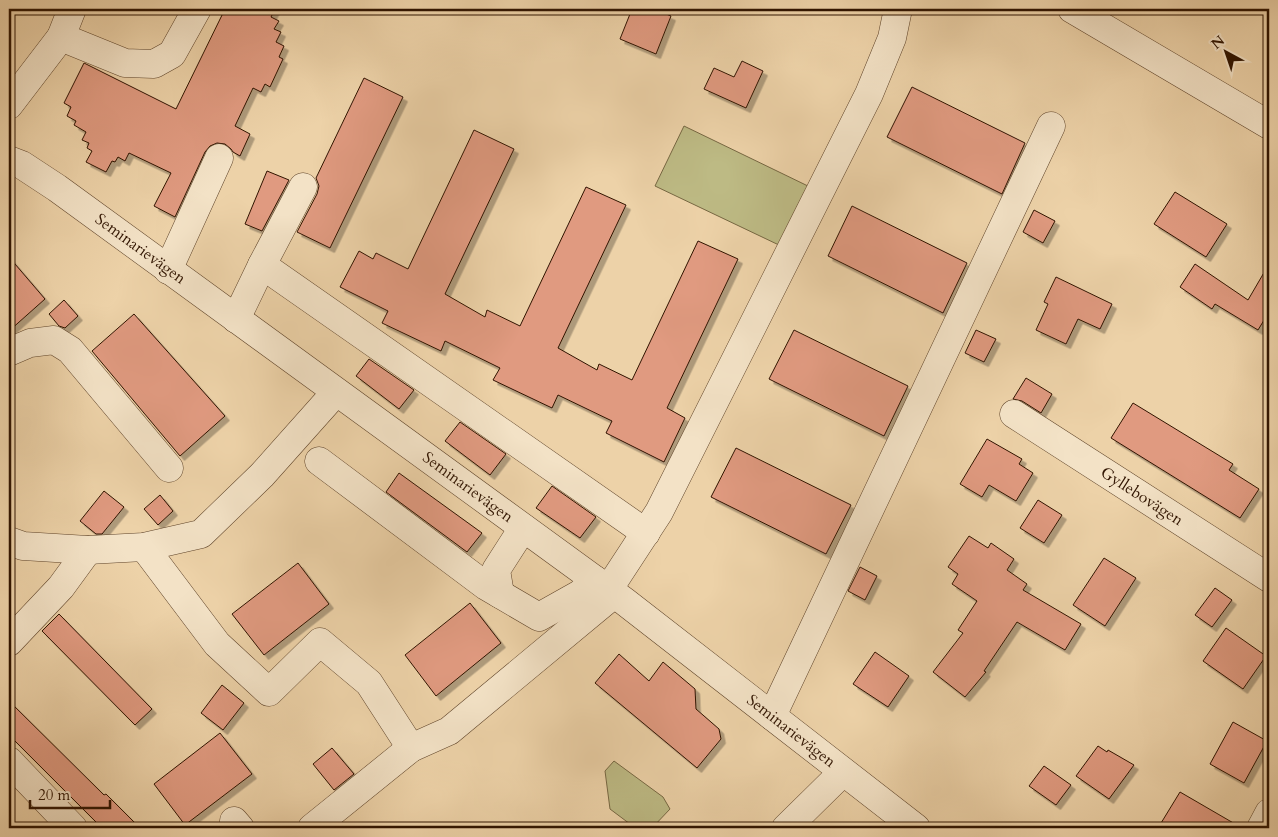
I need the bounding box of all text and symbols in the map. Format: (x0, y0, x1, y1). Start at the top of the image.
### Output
north arrow (1200, 28, 1250, 78)
text: N (1207, 31, 1229, 54)
street label: Seminarievägen (91, 208, 190, 289)
street label: Seminarievägen (418, 447, 518, 528)
street label: Gyllebovägen (1096, 461, 1187, 531)
street label: Seminarievägen (742, 689, 840, 773)
scale bar (30, 777, 110, 809)
text: 20 m (38, 785, 70, 805)

